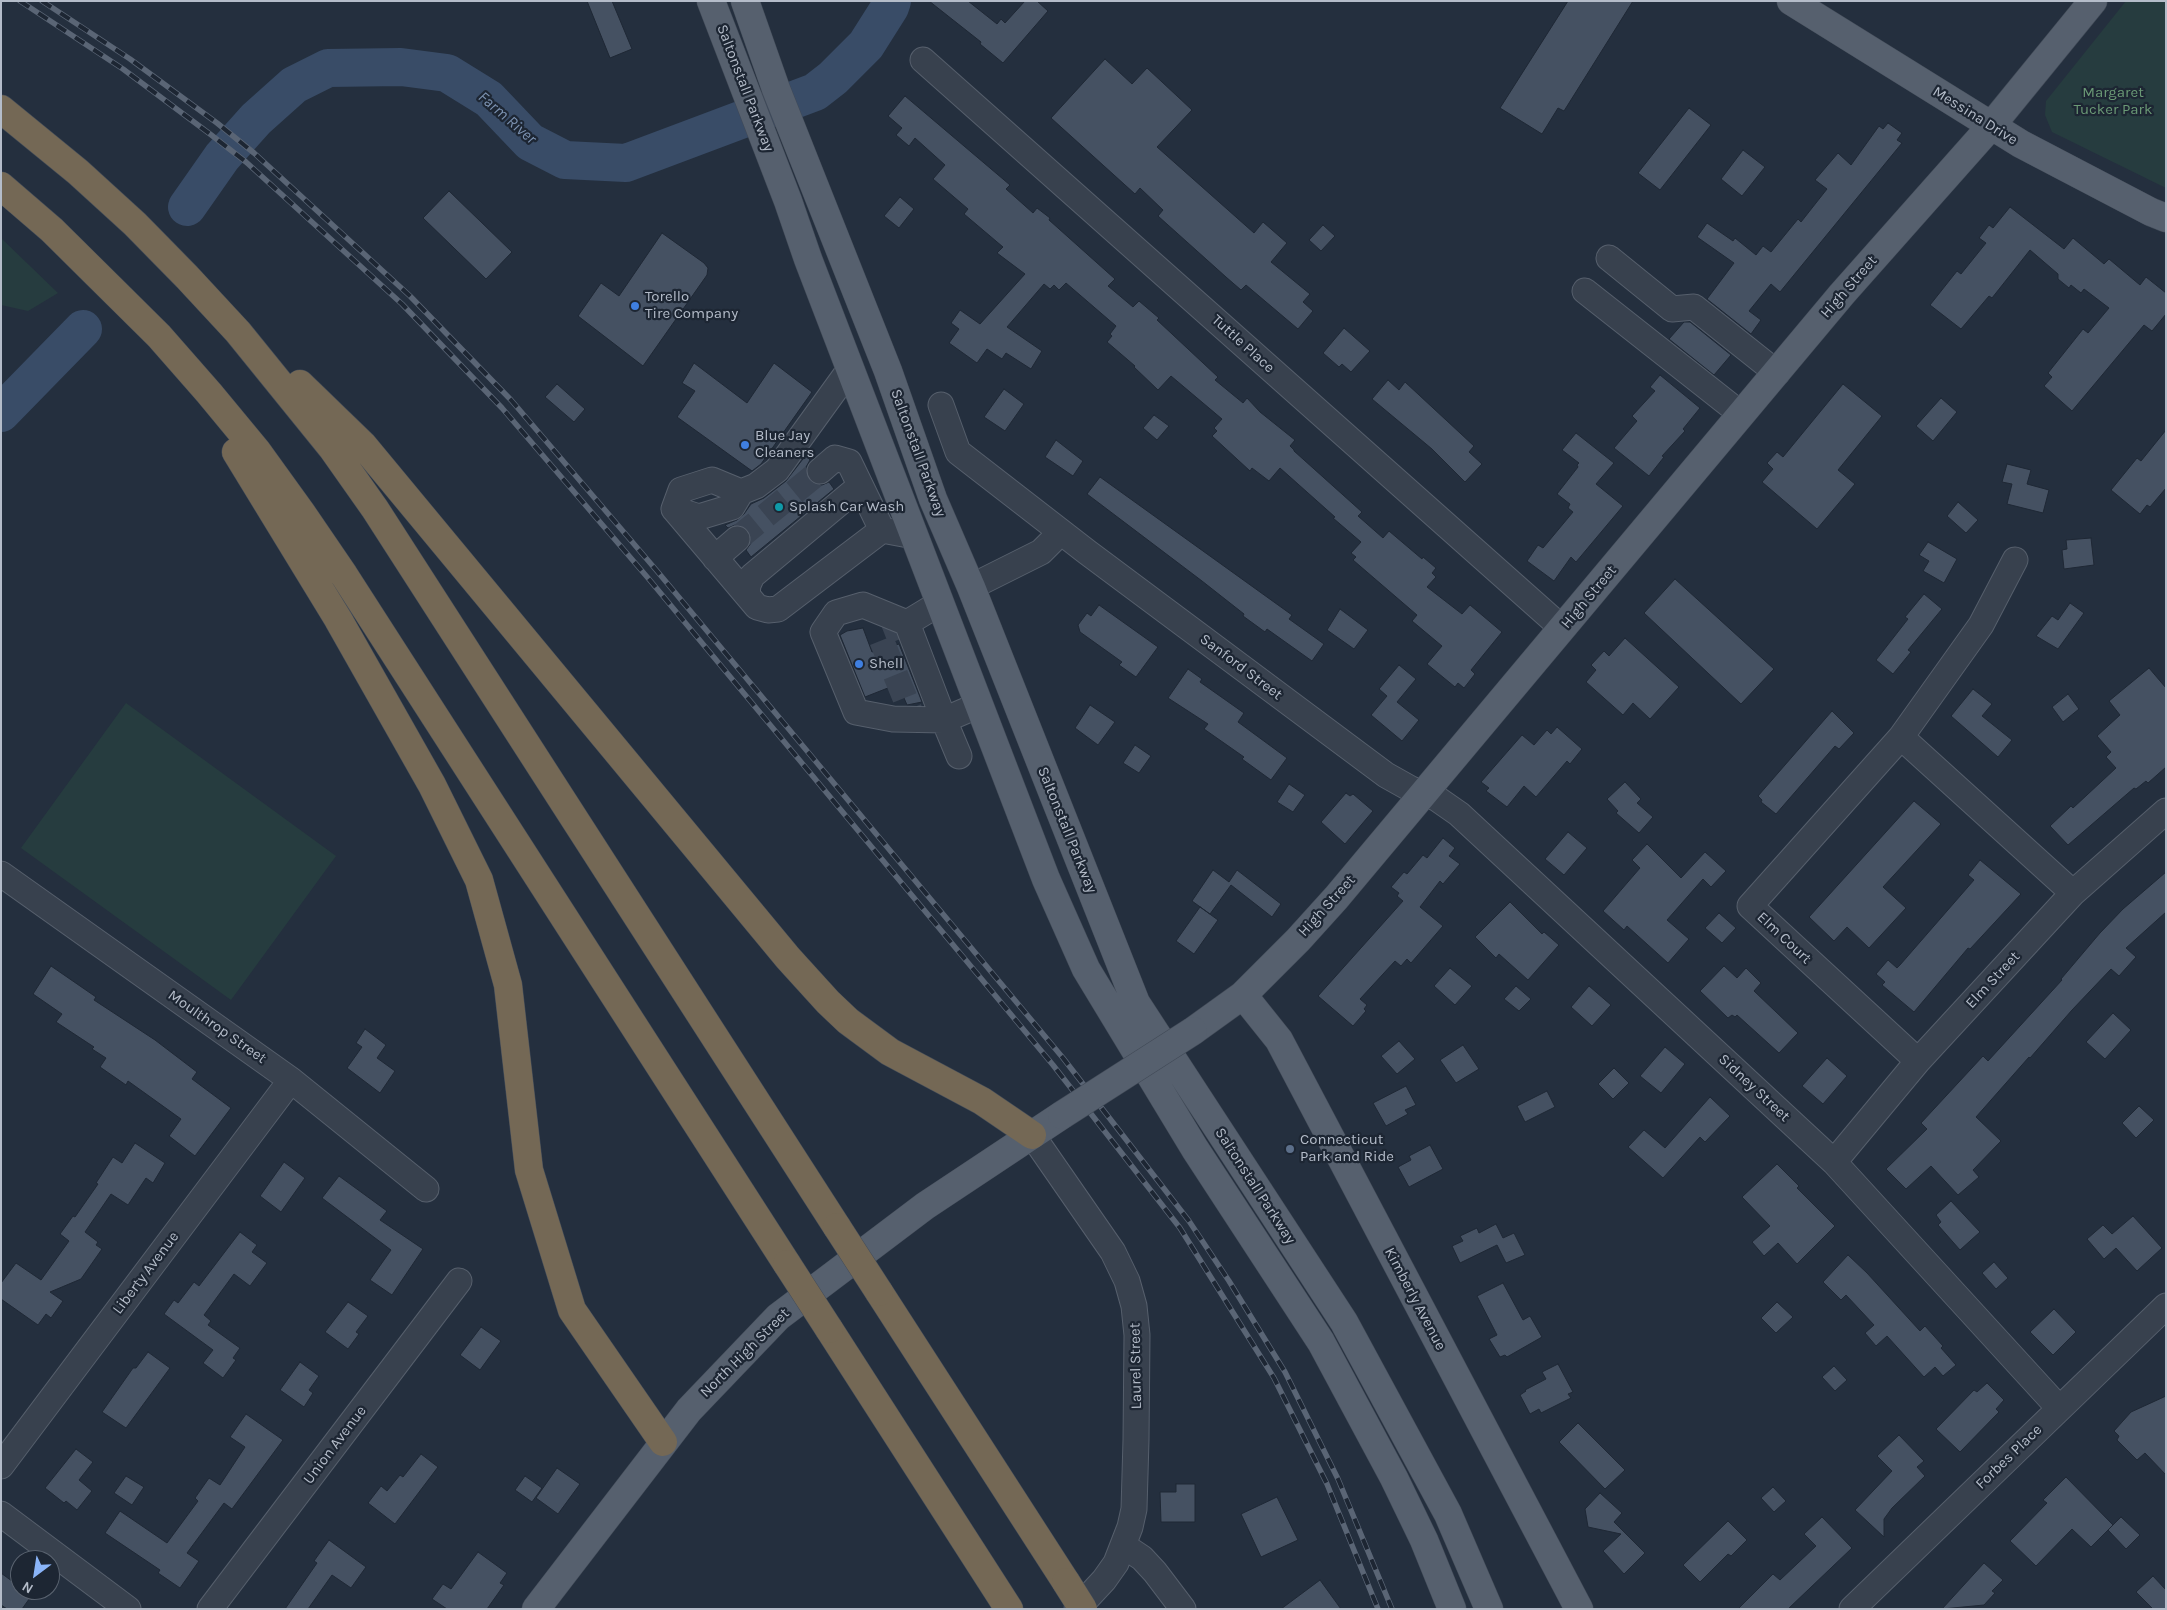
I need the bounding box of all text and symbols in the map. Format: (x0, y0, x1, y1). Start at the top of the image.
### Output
street label: Saltonstall Parkway (712, 22, 778, 154)
street label: Messina Drive (1929, 83, 2021, 149)
park label: Margaret Tucker Park (2074, 84, 2152, 119)
water label: Farm River (474, 87, 540, 149)
street label: High Street (1817, 252, 1881, 322)
place label: Torello Tire Company (645, 288, 738, 323)
marker: Torello Tire Company (629, 300, 641, 312)
street label: Tuttle Place (1208, 311, 1278, 377)
street label: Saltonstall Parkway (887, 387, 949, 519)
place label: Blue Jay Cleaners (755, 427, 814, 462)
marker: Blue Jay Cleaners (739, 439, 751, 451)
place label: Splash Car Wash (789, 498, 904, 516)
marker: Splash Car Wash (773, 501, 785, 513)
street label: High Street (1557, 562, 1621, 632)
street label: Sanford Street (1196, 630, 1286, 704)
place label: Shell (869, 655, 903, 673)
marker: Shell (853, 658, 865, 670)
street label: Saltonstall Parkway (1033, 764, 1101, 896)
street label: High Street (1295, 871, 1359, 941)
street label: Elm Court (1753, 908, 1815, 968)
street label: Elm Street (1962, 948, 2024, 1012)
street label: Moulthrop Street (164, 986, 270, 1068)
street label: Sidney Street (1715, 1050, 1793, 1126)
street label: Saltonstall Parkway (1211, 1125, 1299, 1247)
place label: Connecticut Park and Ride (1300, 1131, 1394, 1166)
marker: Connecticut Park and Ride (1284, 1143, 1296, 1155)
street label: Liberty Avenue (109, 1228, 183, 1318)
street label: Kimberly Avenue (1380, 1245, 1450, 1353)
street label: North High Street (697, 1305, 793, 1401)
street label: Laurel Street (1126, 1323, 1146, 1409)
street label: Union Avenue (300, 1402, 370, 1488)
street label: Forbes Place (1972, 1421, 2046, 1493)
north arrow (10, 1550, 60, 1600)
text: N (19, 1578, 36, 1597)

